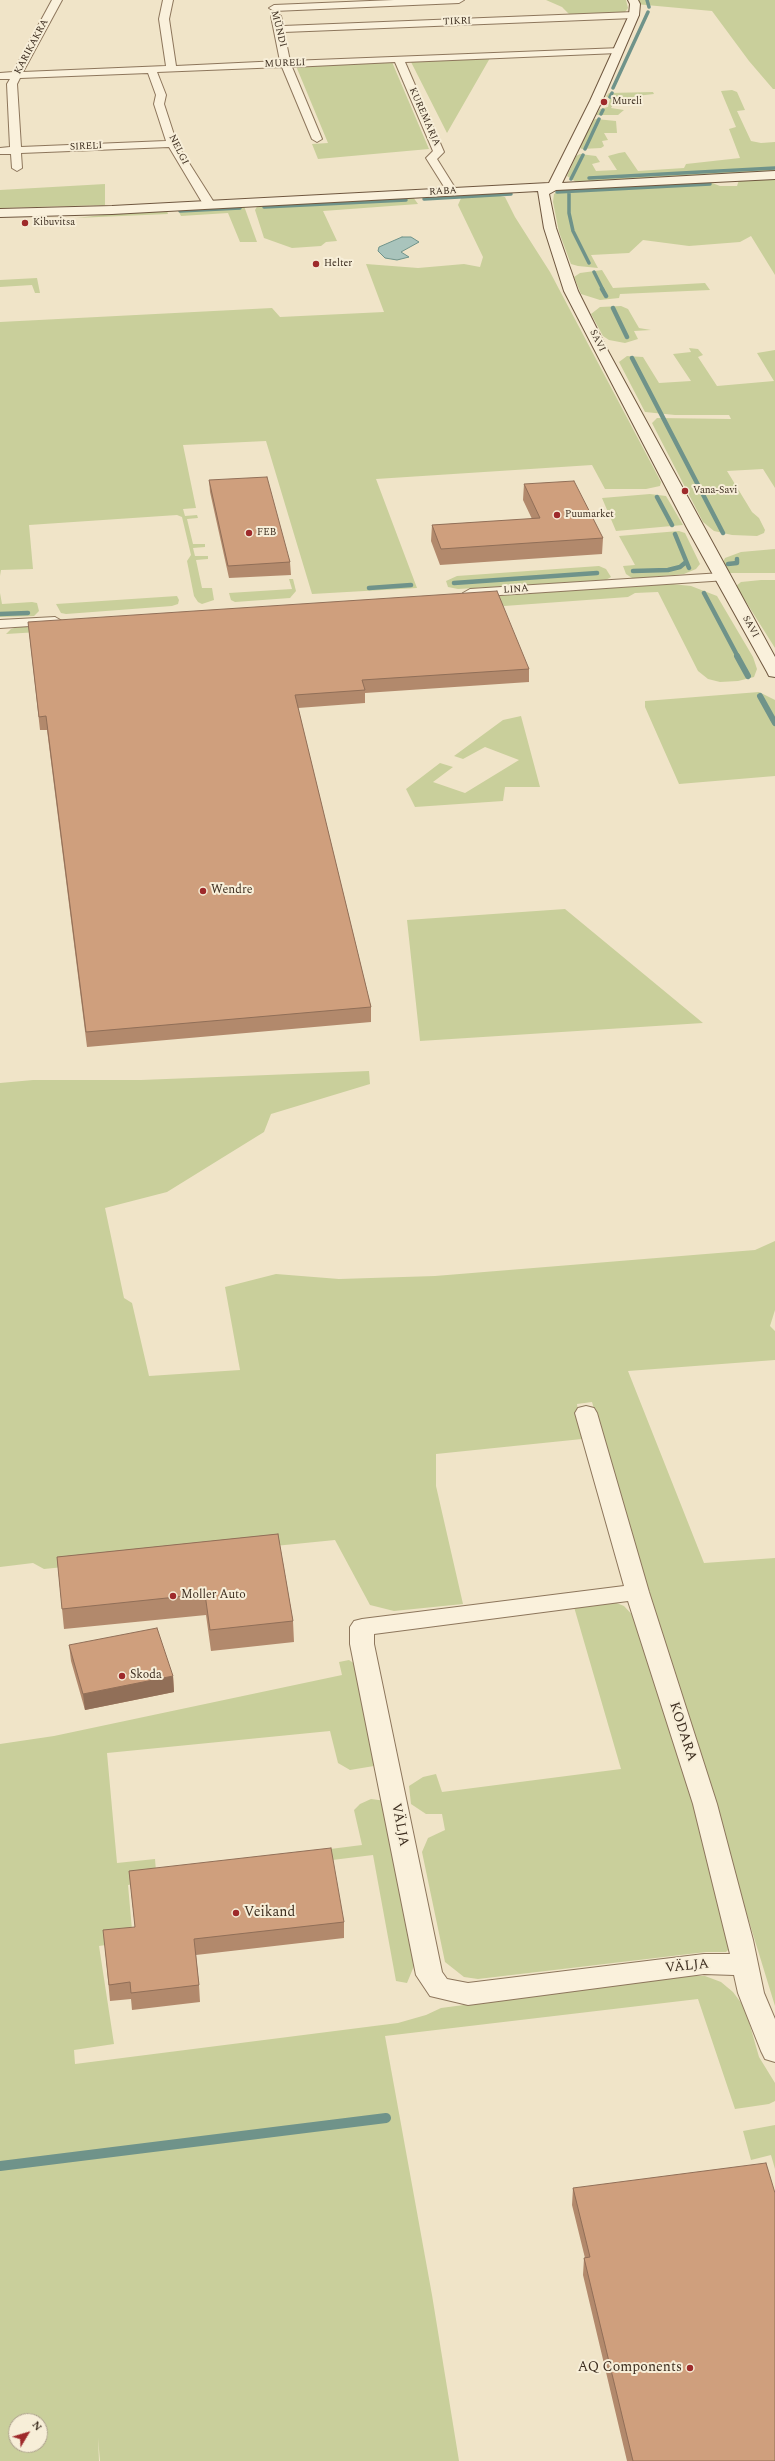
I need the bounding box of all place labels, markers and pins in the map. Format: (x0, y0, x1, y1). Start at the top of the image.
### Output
place label: Mureli (612, 96, 642, 108)
marker: Mureli (599, 97, 609, 107)
place label: Kibuvitsa (33, 217, 75, 229)
marker: Kibuvitsa (20, 218, 30, 228)
place label: Helter (324, 258, 352, 270)
marker: Helter (311, 259, 321, 269)
place label: Vana-Savi (693, 485, 737, 497)
marker: Vana-Savi (680, 486, 690, 496)
place label: Puumarket (565, 509, 614, 521)
marker: Puumarket (552, 510, 562, 520)
place label: FEB (257, 527, 276, 539)
marker: FEB (244, 528, 254, 538)
place label: Wendre (211, 884, 253, 898)
marker: Wendre (198, 886, 208, 896)
place label: Moller Auto (181, 1589, 246, 1603)
marker: Moller Auto (168, 1591, 178, 1601)
place label: Skoda (130, 1669, 162, 1683)
marker: Skoda (117, 1671, 127, 1681)
place label: Veikand (244, 1905, 295, 1921)
marker: Veikand (231, 1908, 241, 1918)
place label: AQ Components (578, 2360, 682, 2376)
marker: AQ Components (685, 2363, 695, 2373)

